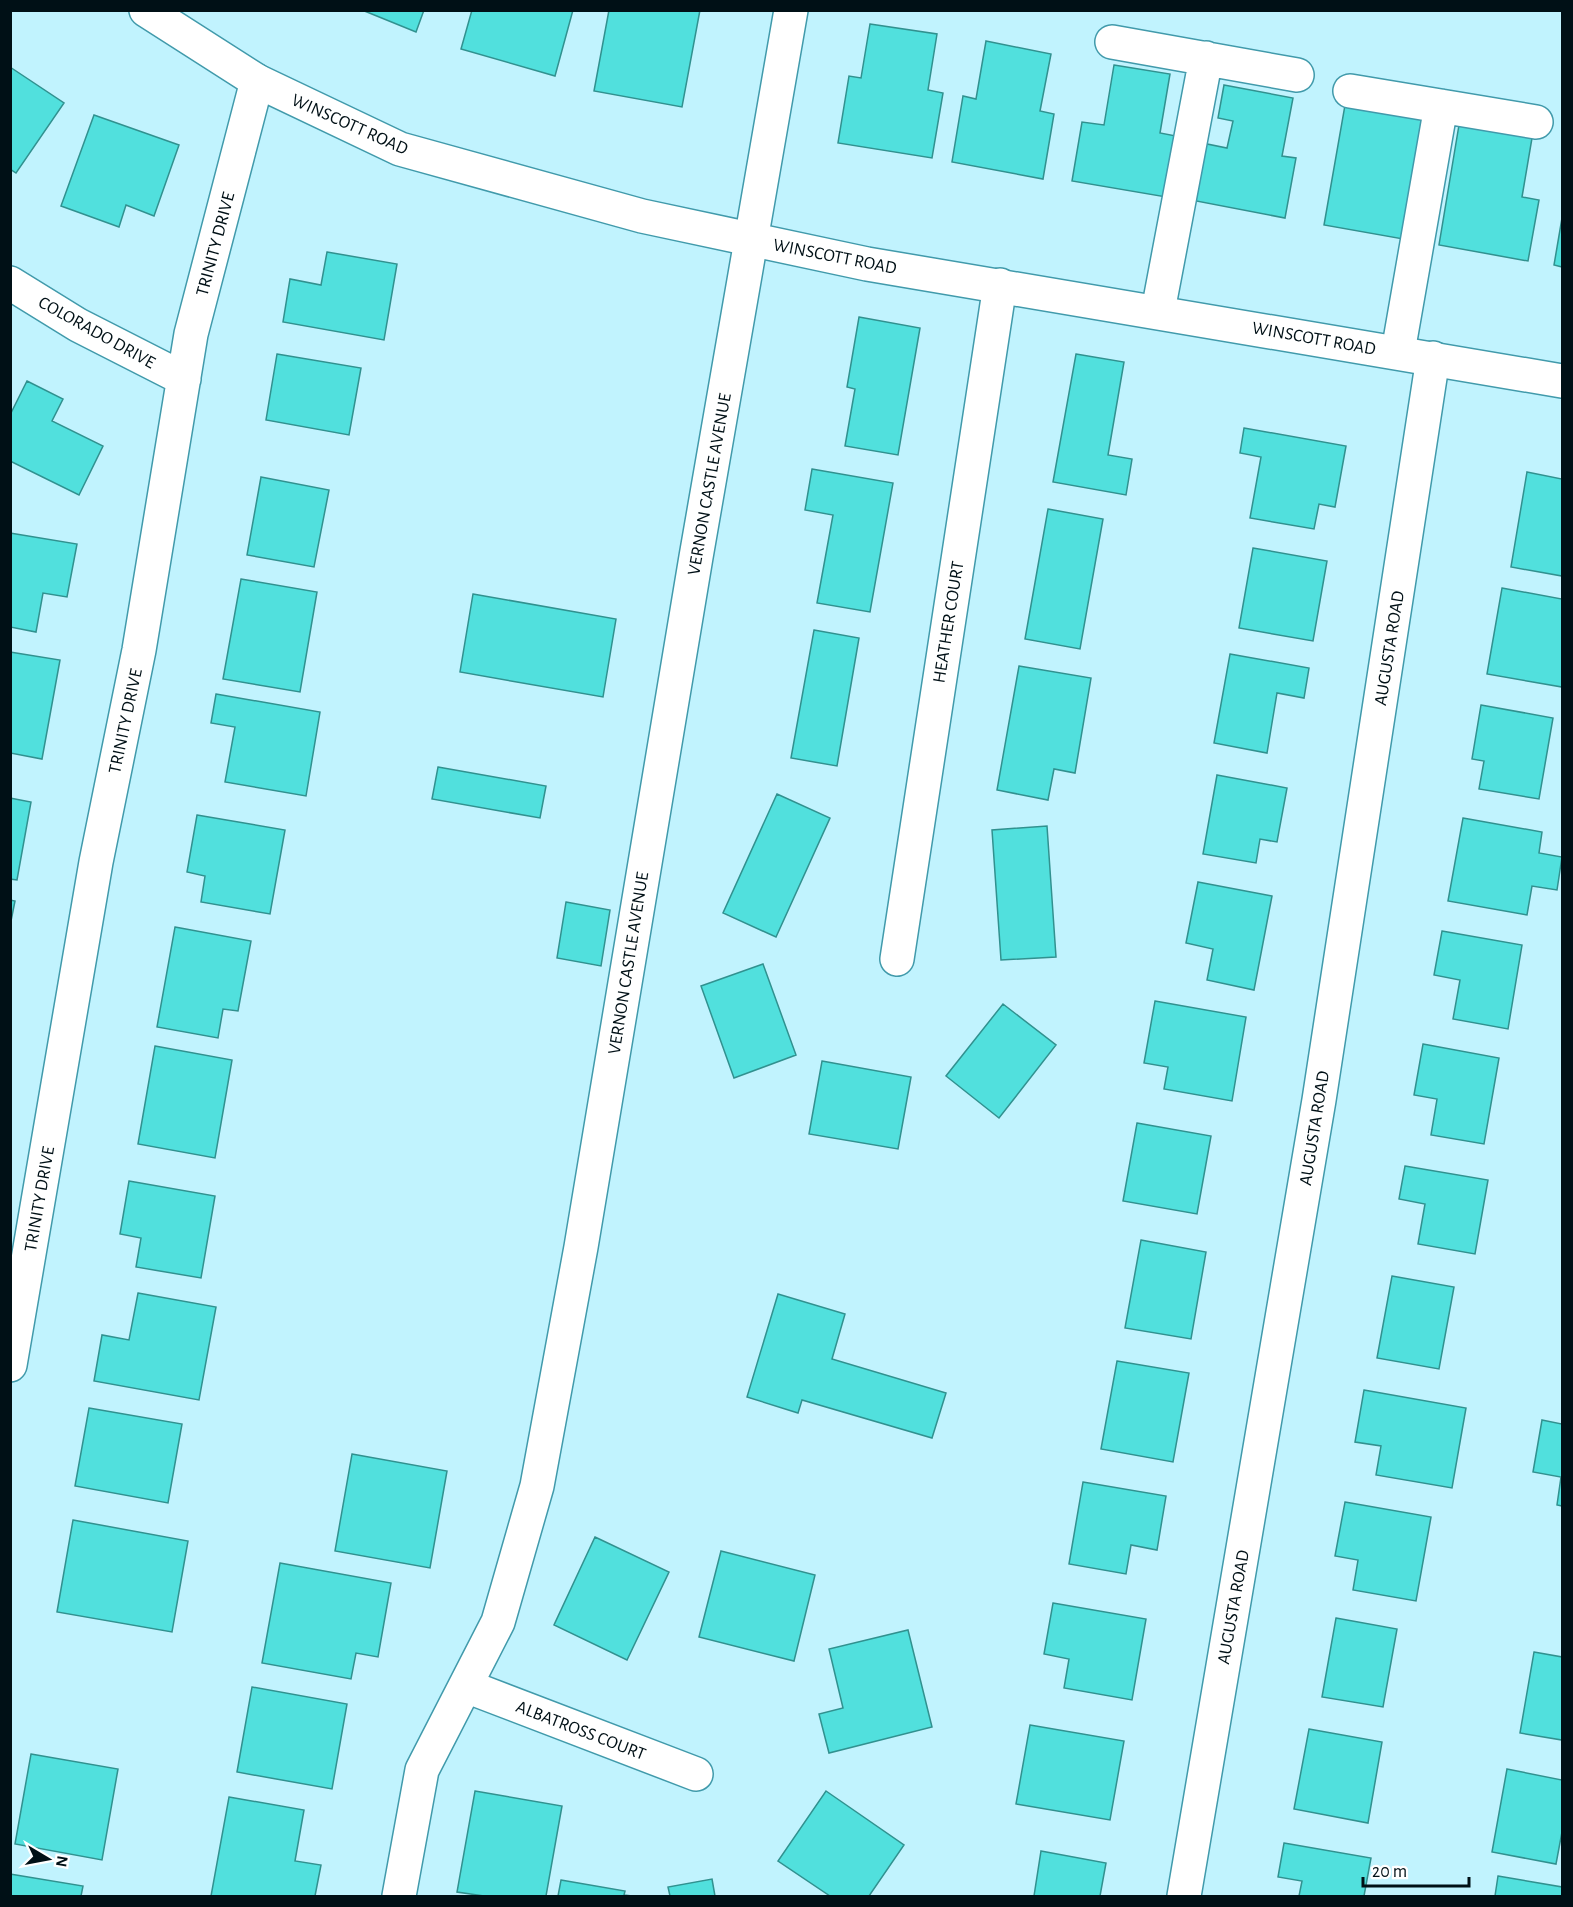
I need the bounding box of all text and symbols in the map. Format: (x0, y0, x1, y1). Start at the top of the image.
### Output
street label: WINSCOTT ROAD (289, 91, 411, 159)
street label: TRINITY DRIVE (193, 190, 239, 298)
street label: WINSCOTT ROAD (772, 236, 898, 278)
street label: COLORADO DRIVE (35, 293, 158, 373)
street label: WINSCOTT ROAD (1251, 319, 1377, 359)
street label: VERNON CASTLE AVENUE (685, 391, 735, 577)
street label: HEATHER COURT (930, 560, 968, 684)
street label: AUGUSTA ROAD (1372, 590, 1408, 707)
street label: TRINITY DRIVE (106, 667, 146, 775)
street label: VERNON CASTLE AVENUE (606, 870, 652, 1056)
street label: AUGUSTA ROAD (1297, 1070, 1333, 1187)
street label: TRINITY DRIVE (22, 1145, 58, 1253)
street label: AUGUSTA ROAD (1215, 1549, 1253, 1666)
street label: ALBATROSS COURT (513, 1698, 648, 1764)
north arrow (18, 1829, 78, 1889)
scale bar (1363, 1850, 1470, 1888)
text: N (53, 1855, 71, 1868)
text: 20 m (1372, 1863, 1407, 1881)

